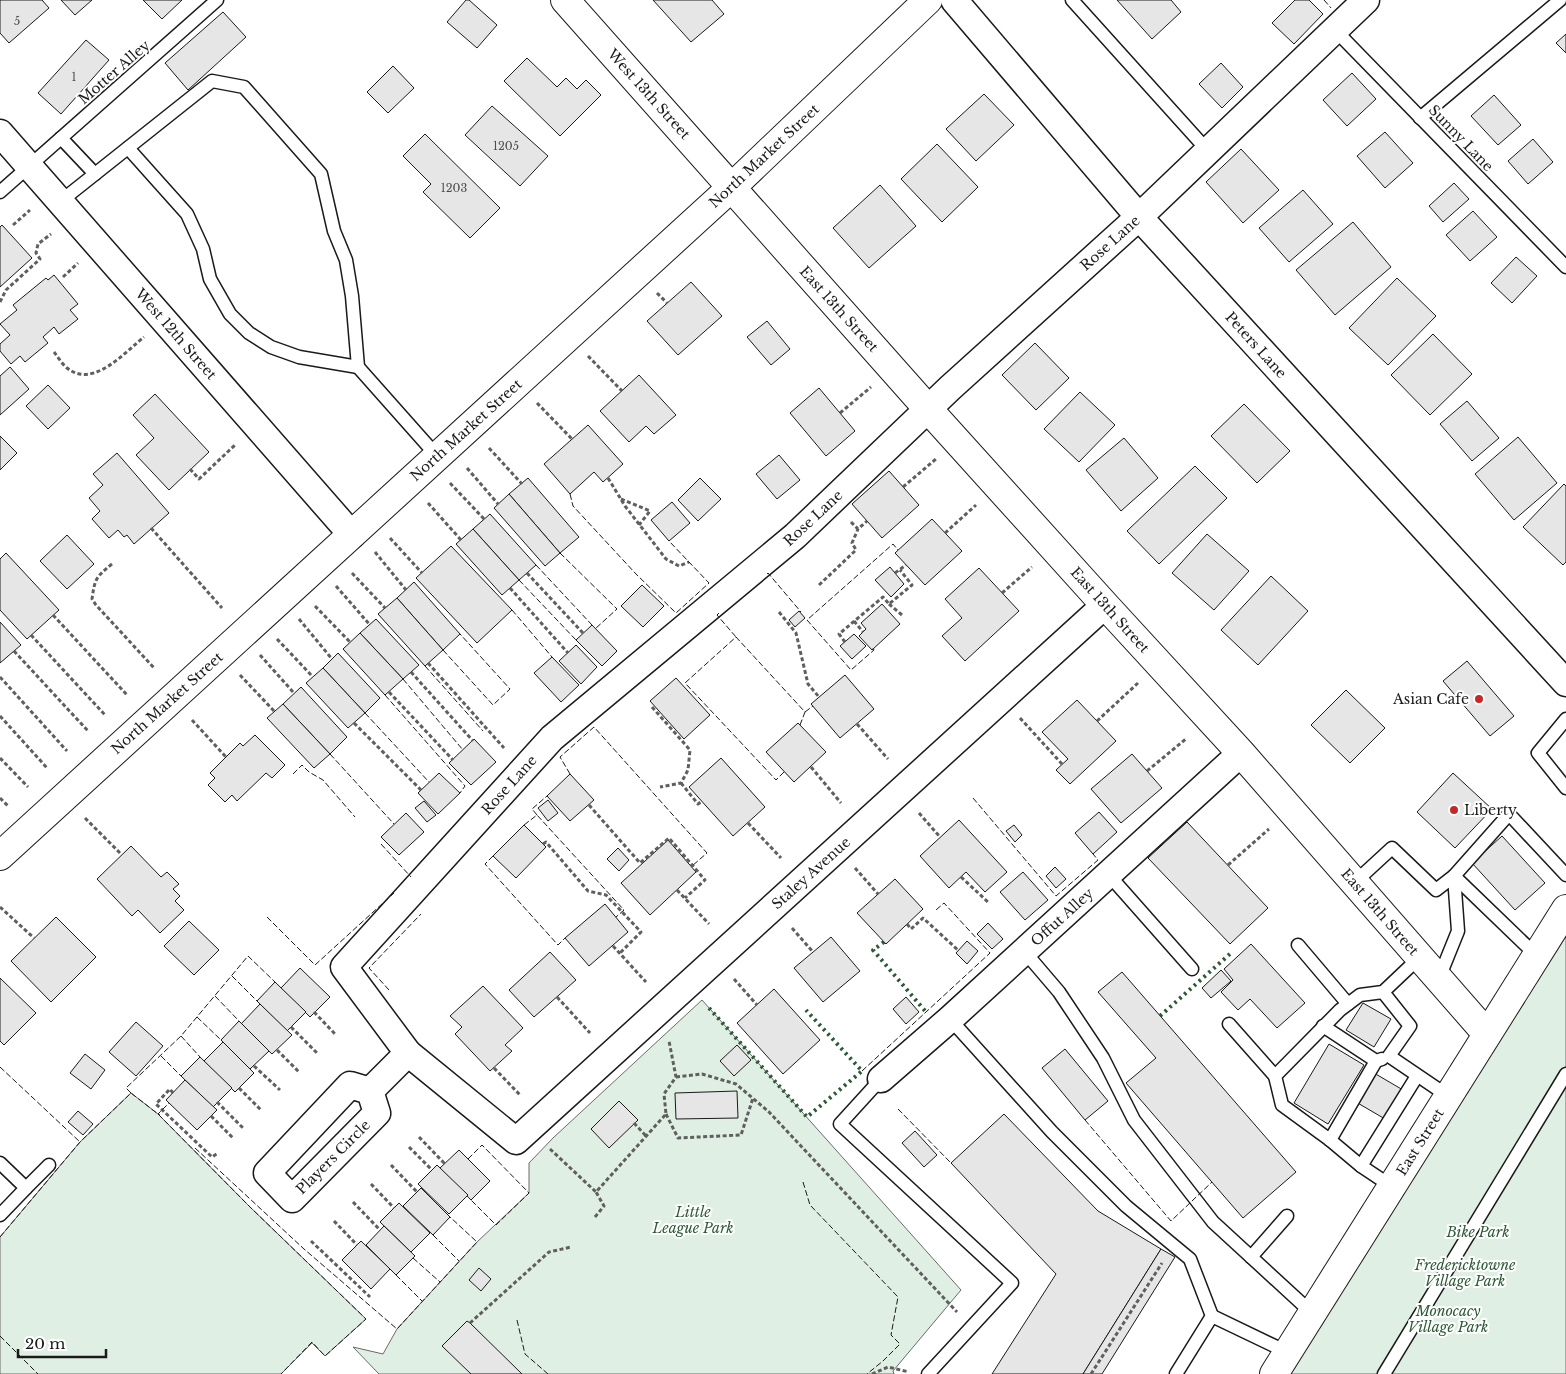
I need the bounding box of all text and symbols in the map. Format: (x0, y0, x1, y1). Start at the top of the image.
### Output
house number: 5 (14, 14, 20, 28)
street label: Motter Alley (74, 36, 154, 108)
street label: West 13th Street (603, 45, 695, 143)
house number: 1 (72, 70, 77, 84)
street label: North Market Street (705, 100, 823, 212)
street label: Sunny Lane (1425, 101, 1497, 175)
house number: 1205 (493, 139, 519, 153)
house number: 1203 (441, 181, 467, 195)
street label: Rose Lane (1076, 212, 1144, 274)
street label: East 13th Street (796, 262, 883, 356)
street label: West 12th Street (131, 284, 221, 384)
street label: Peters Lane (1221, 308, 1291, 382)
street label: North Market Street (406, 375, 526, 485)
street label: Rose Lane (780, 486, 846, 550)
street label: East 13th Street (1067, 563, 1154, 657)
street label: North Market Street (107, 648, 227, 758)
place label: Asian Cafe (1392, 690, 1469, 708)
marker: Asian Cafe (1473, 693, 1485, 705)
street label: Rose Lane (478, 751, 540, 819)
place label: Liberty (1464, 801, 1517, 819)
marker: Liberty (1448, 804, 1460, 816)
street label: Staley Avenue (768, 833, 854, 913)
street label: East 13th Street (1337, 865, 1423, 960)
street label: Offut Alley (1027, 884, 1097, 950)
street label: East Street (1392, 1105, 1448, 1179)
street label: Players Circle (292, 1116, 374, 1198)
park label: Little League Park (652, 1203, 733, 1237)
park label: Bike Park (1446, 1223, 1509, 1241)
park label: Fredericktowne Village Park (1414, 1256, 1516, 1290)
park label: Monocacy Village Park (1408, 1302, 1488, 1336)
scale bar (18, 1326, 105, 1358)
text: 20 m (25, 1334, 65, 1353)

